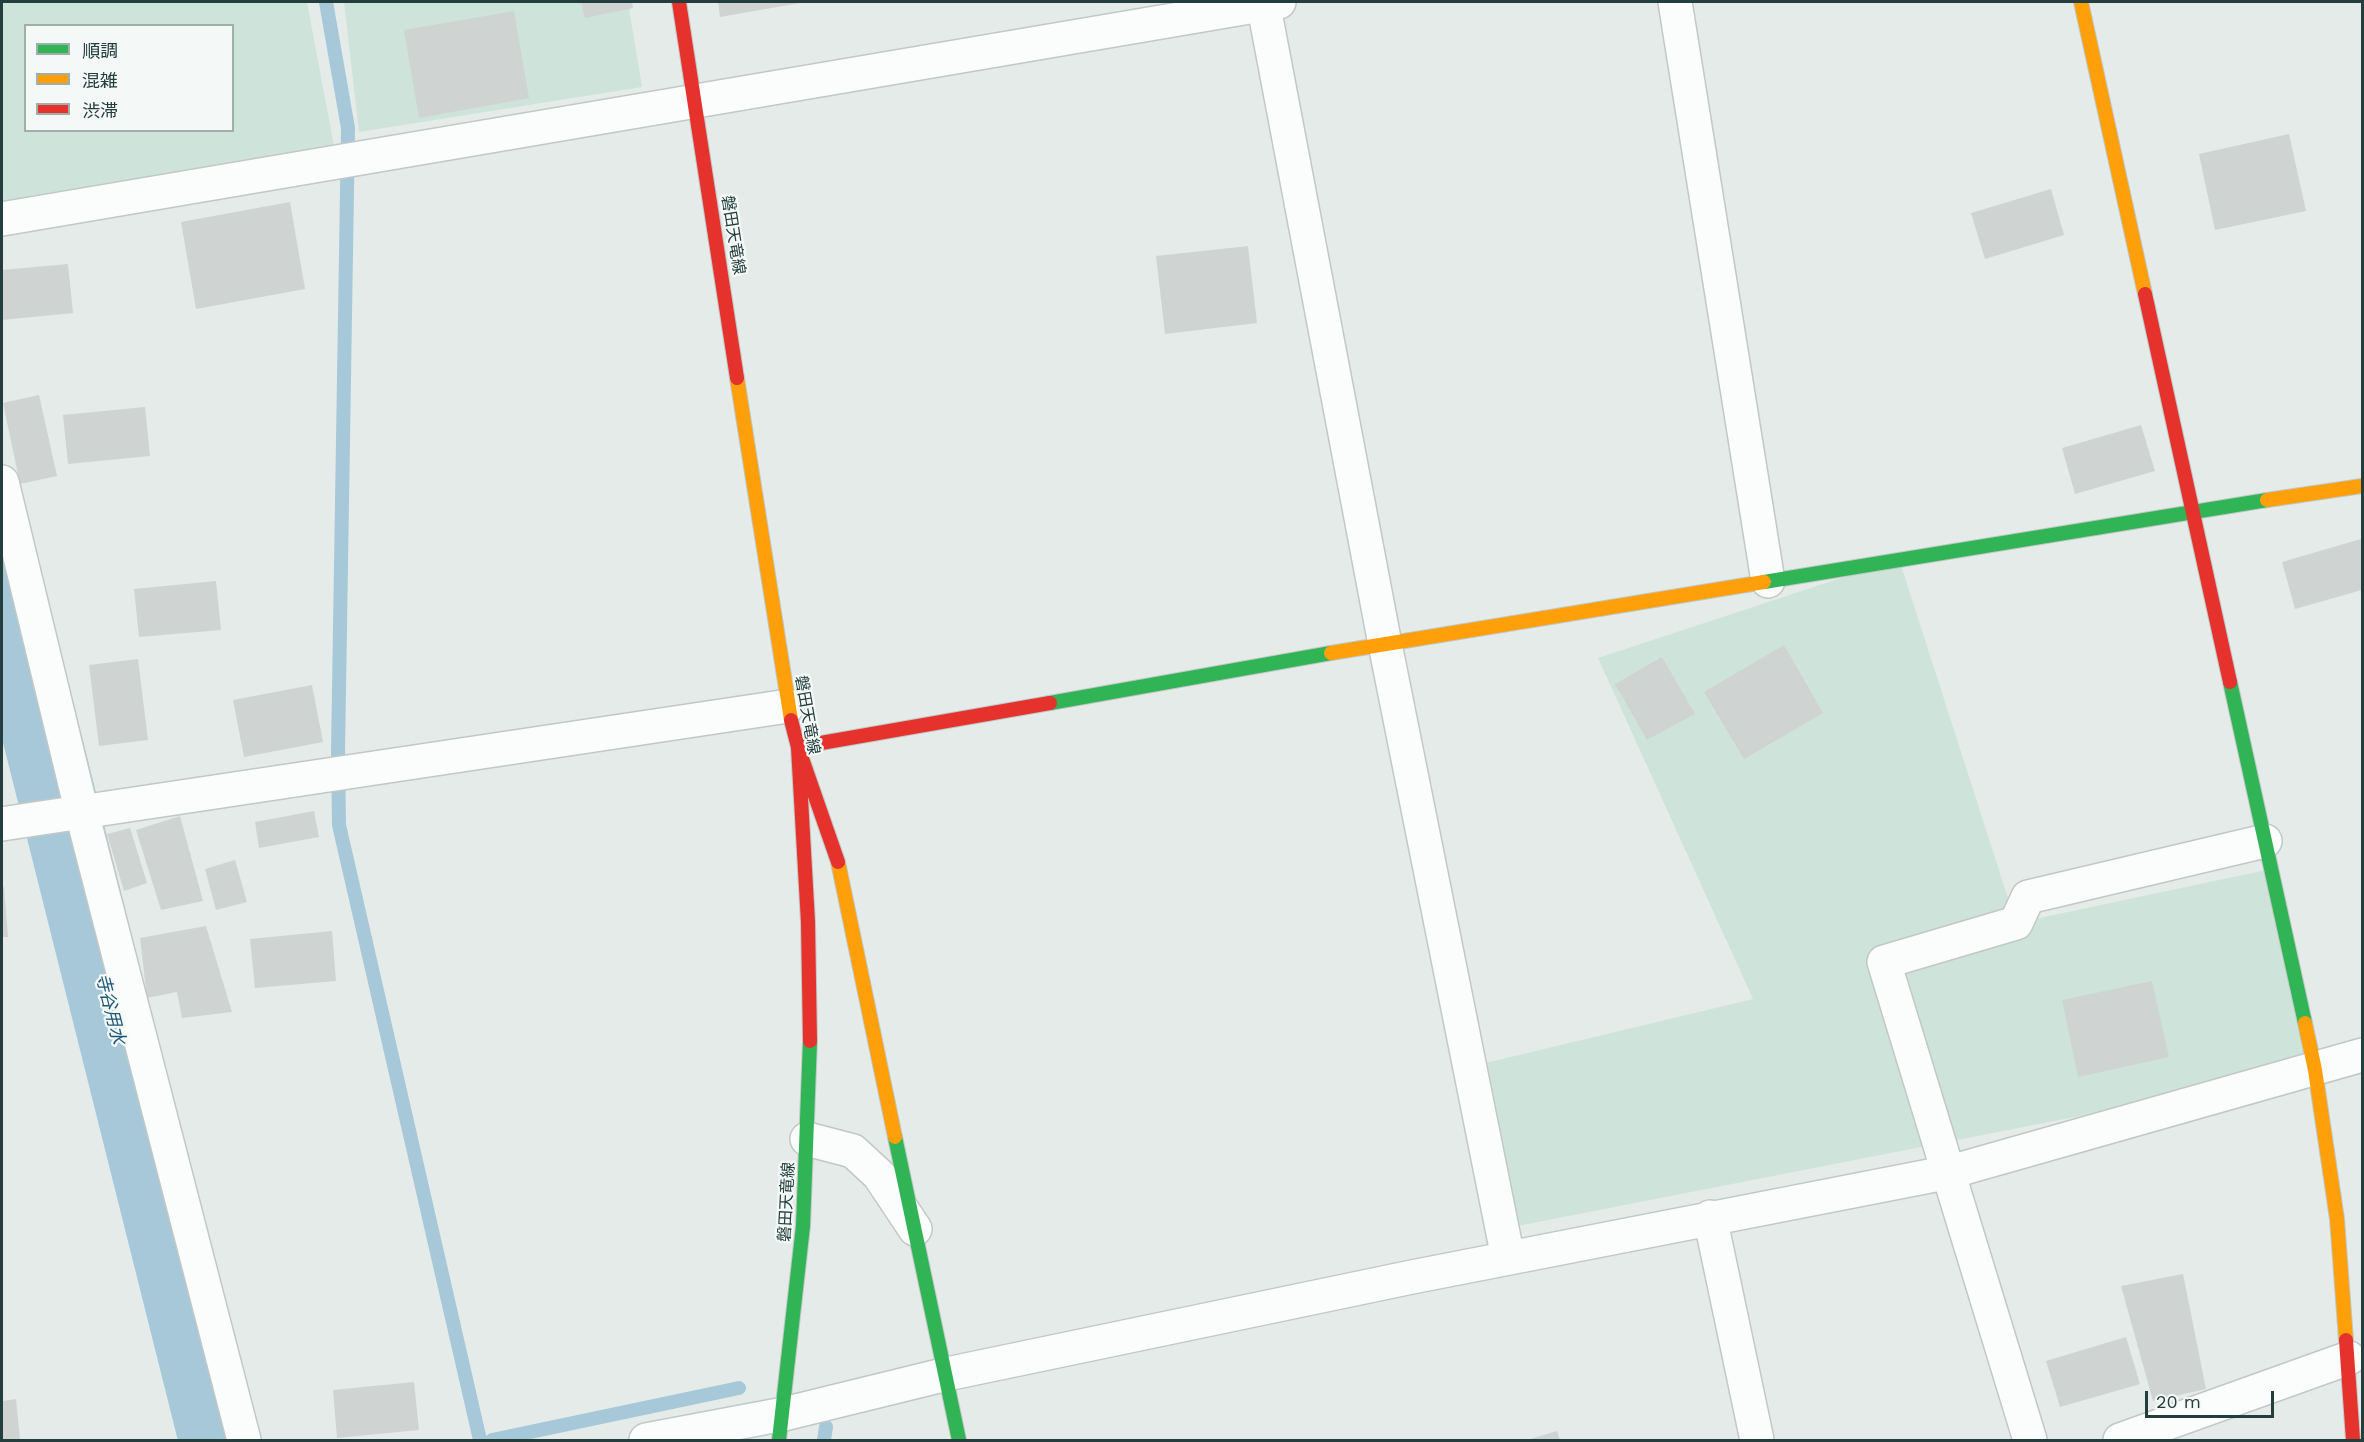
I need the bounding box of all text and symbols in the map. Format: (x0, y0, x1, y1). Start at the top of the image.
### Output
legend (24, 24, 234, 132)
text: 順調 (82, 40, 118, 61)
text: 混雑 (82, 70, 118, 91)
text: 渋滞 (82, 100, 118, 121)
street label: 磐田天竜線 (717, 194, 749, 276)
street label: 磐田天竜線 (791, 674, 823, 756)
water label: 寺谷用水 (91, 971, 129, 1047)
street label: 磐田天竜線 (775, 1162, 799, 1242)
scale bar (2148, 1379, 2277, 1417)
text: 20 m (2156, 1391, 2201, 1412)

